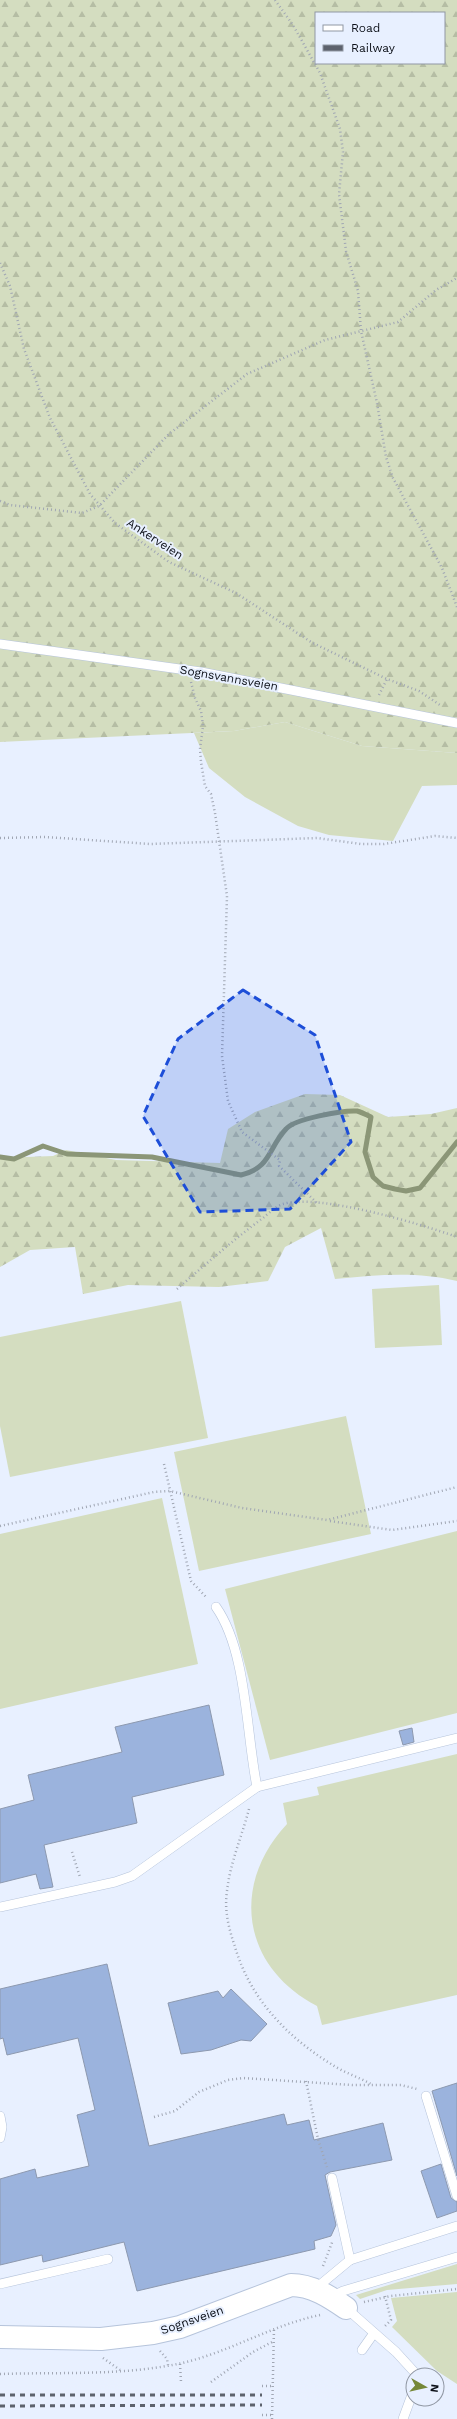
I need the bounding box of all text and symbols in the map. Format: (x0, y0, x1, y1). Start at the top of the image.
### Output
legend (315, 12, 445, 64)
text: Road (351, 21, 380, 35)
text: Railway (351, 41, 396, 55)
street label: Ankerveien (124, 516, 186, 562)
street label: Sognsvannsveien (179, 662, 279, 694)
street label: Sognsveien (159, 2303, 225, 2337)
north arrow (405, 2367, 445, 2407)
text: N (427, 2383, 441, 2393)

